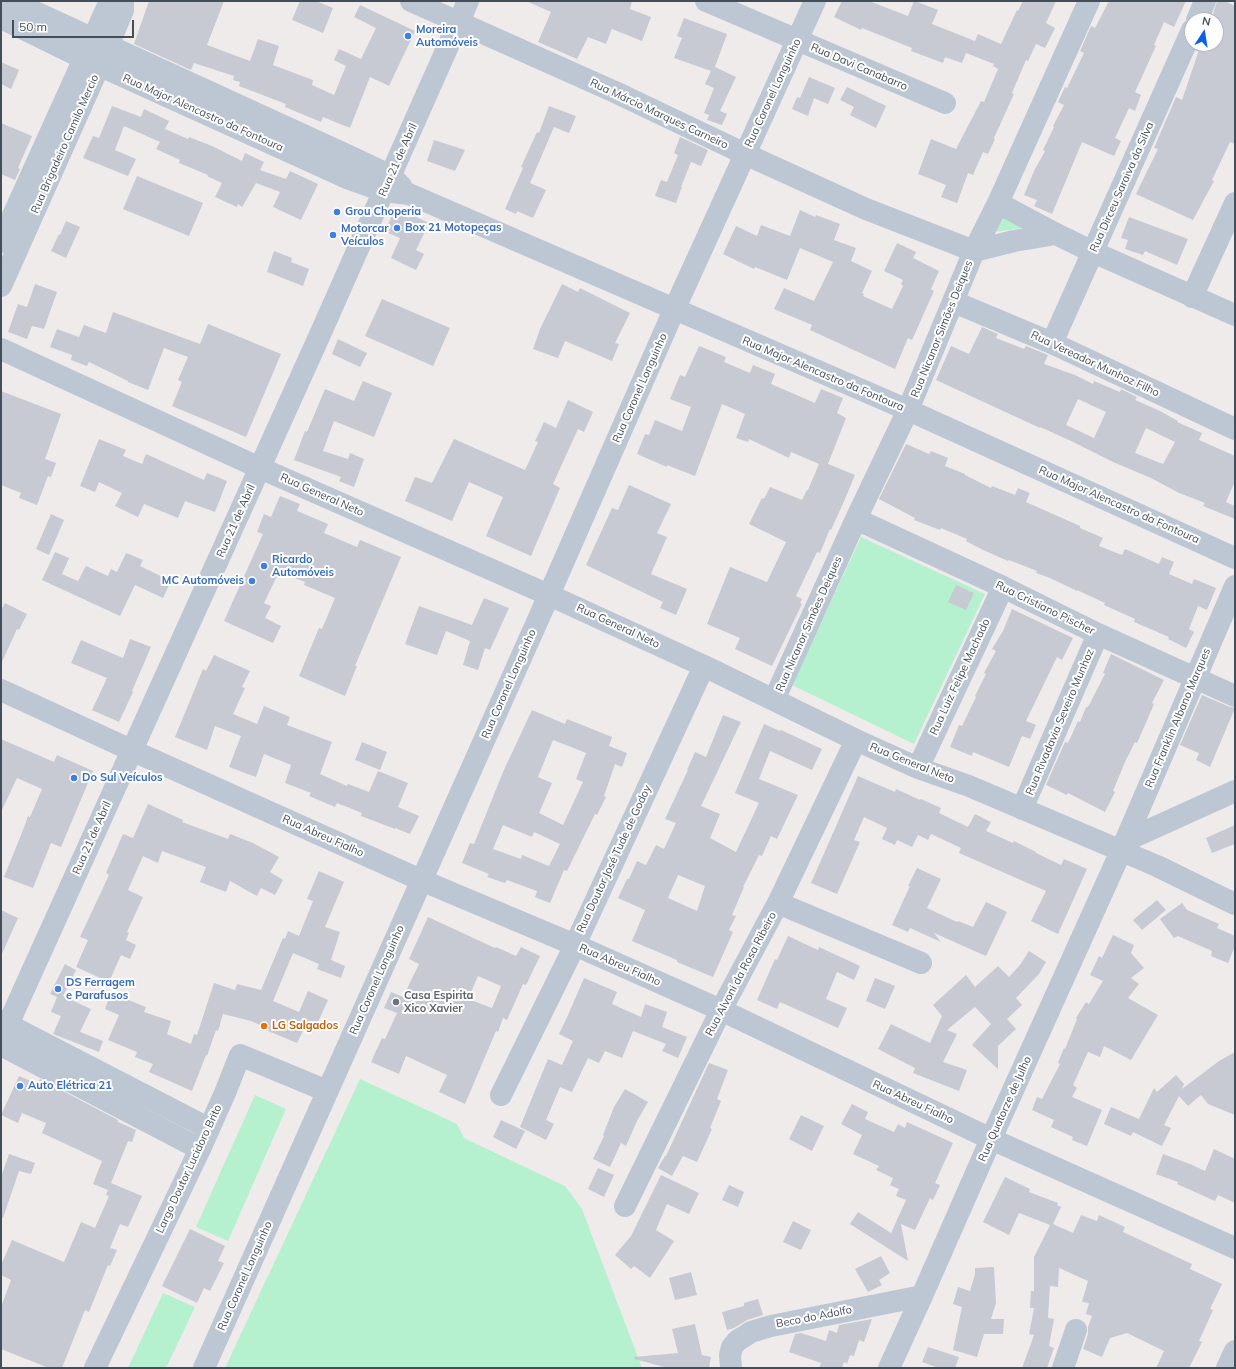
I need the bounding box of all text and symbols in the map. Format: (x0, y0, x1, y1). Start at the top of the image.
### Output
scale bar (14, 12, 136, 38)
north arrow (1184, 12, 1224, 52)
text: N (1201, 14, 1212, 29)
text: 50 m (19, 19, 47, 34)
place label: Moreira Automóveis (416, 23, 478, 49)
marker: Moreira Automóveis (403, 31, 413, 41)
street label: Rua Coronel Longuinho (742, 37, 804, 149)
street label: Rua Davi Canabarro (809, 41, 909, 93)
street label: Rua Major Alencastro da Fontoura (121, 71, 285, 155)
street label: Rua Brigadeiro Camilo Mercio (28, 72, 102, 216)
street label: Rua Márcio Marques Carneiro (588, 76, 730, 152)
street label: Rua Dirceu Saraiva da Silva (1087, 120, 1157, 254)
street label: Rua 21 de Abril (376, 121, 420, 199)
place label: Grou Choperia (345, 205, 421, 219)
marker: Grou Choperia (332, 207, 342, 217)
place label: Box 21 Motopeças (405, 221, 502, 235)
place label: Motorcar Veículos (341, 222, 389, 248)
marker: Box 21 Motopeças (392, 223, 402, 233)
marker: Motorcar Veículos (328, 230, 338, 240)
street label: Rua Nicanor Simões Deiques (908, 258, 976, 400)
street label: Rua Vereador Munhoz Filho (1029, 328, 1161, 400)
street label: Rua Coronel Longuinho (610, 331, 670, 445)
street label: Rua Major Alencastro da Fontoura (740, 334, 906, 414)
street label: Rua Major Alencastro da Fontoura (1037, 463, 1201, 547)
street label: Rua General Neto (278, 471, 366, 519)
street label: Rua 21 de Abril (214, 482, 258, 560)
place label: Ricardo Automóveis (272, 553, 334, 579)
street label: Rua Nicanor Simões Deiques (773, 554, 845, 694)
marker: Ricardo Automóveis (259, 561, 269, 571)
place label: MC Automóveis (162, 574, 244, 588)
marker: MC Automóveis (247, 576, 257, 586)
street label: Rua Cristiano Pischer (993, 578, 1097, 638)
street label: Rua General Neto (574, 601, 662, 651)
street label: Rua Luiz Felipe Machado (927, 617, 993, 737)
street label: Rua Coronel Longuinho (479, 627, 539, 741)
street label: Rua Franklin Albano Marques (1143, 646, 1213, 790)
street label: Rua Rivadavia Seveiro Munhoz (1023, 647, 1097, 797)
street label: Rua General Neto (868, 740, 956, 786)
place label: Do Sul Veículos (82, 771, 163, 785)
marker: Do Sul Veículos (69, 773, 79, 783)
street label: Rua Doutor José Tude de Godoy (574, 783, 654, 935)
street label: Rua 21 de Abril (70, 799, 114, 877)
street label: Rua Abreu Fialho (280, 812, 366, 860)
street label: Rua Alvoni da Rosa Ribeiro (703, 910, 779, 1038)
street label: Rua Coronel Longuinho (347, 923, 407, 1037)
street label: Rua Abreu Fialho (577, 941, 663, 989)
place label: DS Ferragem e Parafusos (66, 976, 135, 1002)
marker: DS Ferragem e Parafusos (53, 984, 63, 994)
place label: Casa Espirita Xico Xavier (404, 989, 473, 1015)
marker: Casa Espirita Xico Xavier (391, 997, 401, 1007)
place label: LG Salgados (272, 1019, 338, 1033)
marker: LG Salgados (259, 1021, 269, 1031)
street label: Rua Quatorze de Julho (976, 1054, 1034, 1164)
street label: Rua Abreu Fialho (870, 1077, 956, 1127)
place label: Auto Elétrica 21 (28, 1079, 112, 1093)
marker: Auto Elétrica 21 (15, 1081, 25, 1091)
street label: Largo Doutor Lucidoro Brito (153, 1103, 225, 1235)
street label: Rua Coronel Longuinho (215, 1219, 275, 1333)
street label: Beco do Adolfo (775, 1303, 853, 1331)

